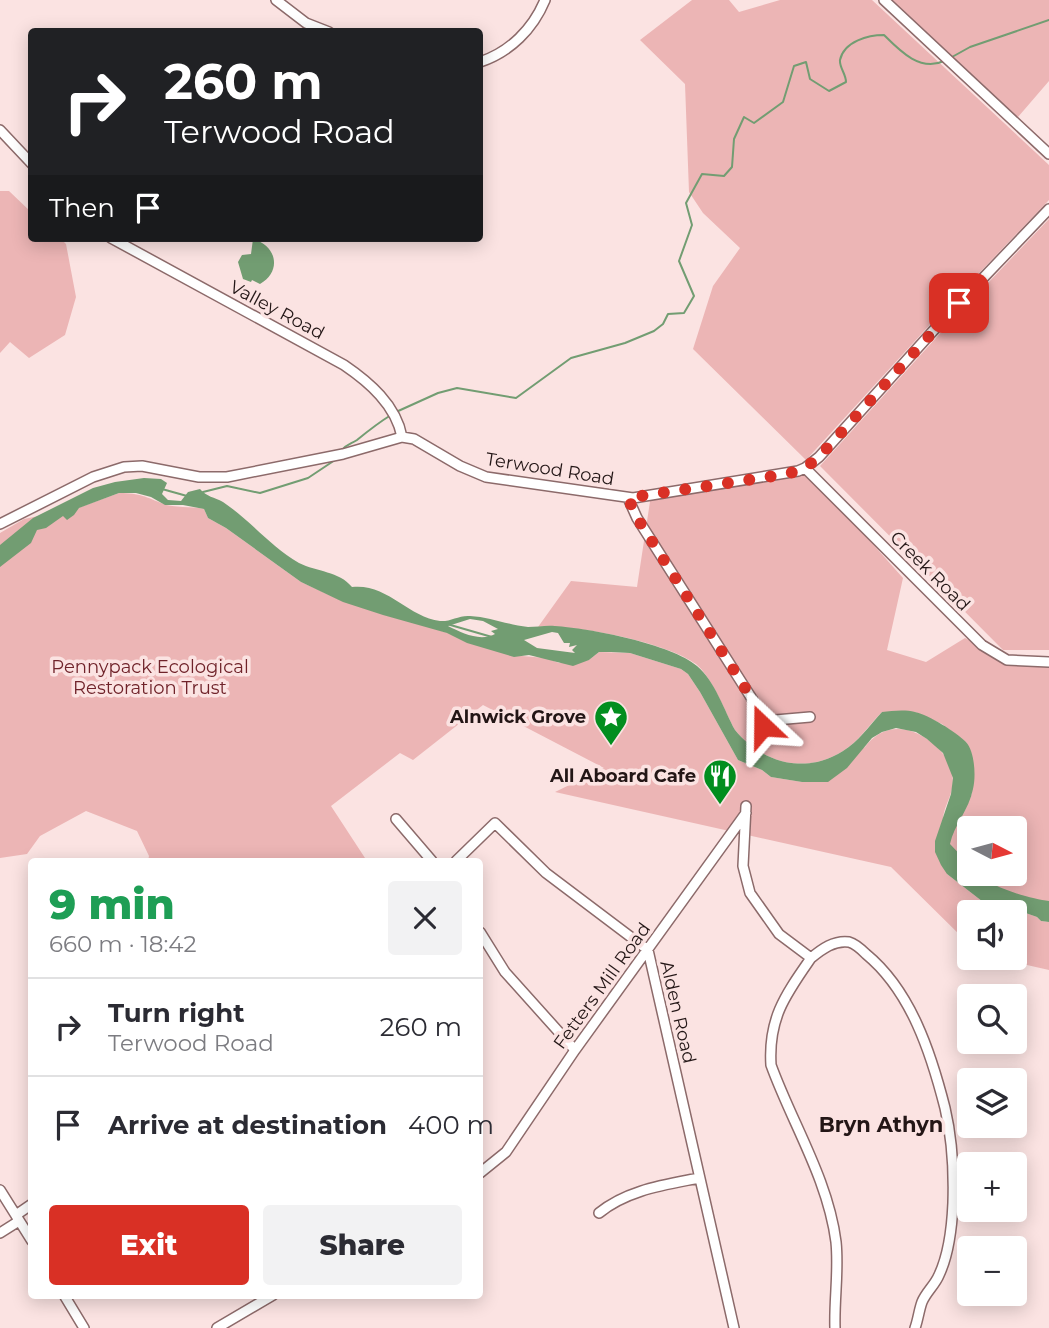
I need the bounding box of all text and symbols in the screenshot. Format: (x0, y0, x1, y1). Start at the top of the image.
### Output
text: 260 m (164, 52, 323, 111)
icon: right (49, 56, 140, 147)
text: Terwood Road (164, 112, 395, 151)
icon: arrive (129, 189, 167, 227)
text: Then (49, 192, 115, 224)
pin (929, 273, 989, 333)
street label: Valley Road (226, 276, 328, 344)
icon: arrive (940, 284, 978, 322)
street label: Terwood Road (484, 448, 616, 490)
street label: Creek Road (885, 526, 975, 616)
park label: Pennypack Ecological Restoration Trust (51, 656, 249, 699)
position arrow (726, 689, 800, 763)
place icon: Alnwick Grove (592, 698, 630, 747)
place label: Alnwick Grove (449, 706, 586, 728)
restaurant icon: All Aboard Cafe (701, 757, 739, 806)
place label: All Aboard Cafe (549, 765, 696, 787)
north arrow (957, 816, 1027, 886)
map controls (957, 816, 1027, 1306)
text: 9 min (49, 878, 175, 930)
button: close (388, 881, 462, 955)
button: sound (957, 900, 1027, 970)
street label: Fetters Mill Road (549, 918, 655, 1054)
text: 660 m · 18:42 (49, 930, 197, 958)
street label: Alden Road (655, 958, 701, 1066)
button: search (957, 984, 1027, 1054)
text: Turn right (108, 997, 244, 1029)
icon: right (49, 1008, 87, 1046)
text: 260 m (380, 1011, 462, 1043)
text: Terwood Road (108, 1029, 274, 1057)
button: layers (957, 1068, 1027, 1138)
icon: arrive (49, 1106, 87, 1144)
text: Arrive at destination (108, 1109, 387, 1141)
text: 400 m (408, 1109, 494, 1141)
district label: Bryn Athyn (819, 1112, 943, 1137)
button: + (957, 1152, 1027, 1222)
button: Exit (49, 1205, 249, 1285)
button: Share (263, 1205, 462, 1285)
button: − (957, 1236, 1027, 1306)

